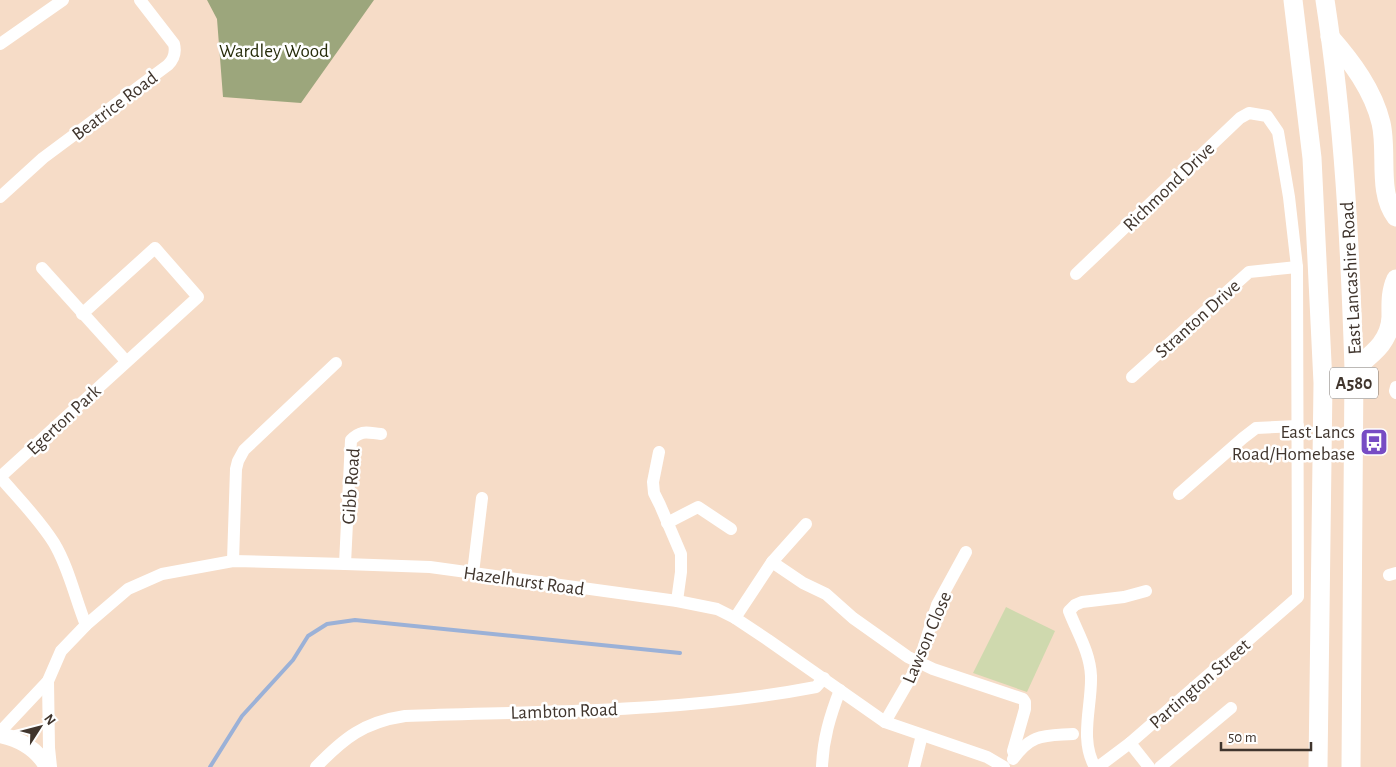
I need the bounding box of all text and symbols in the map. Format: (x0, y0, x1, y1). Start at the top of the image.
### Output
park label: Wardley Wood (219, 42, 329, 61)
street label: Beatrice Road (69, 68, 161, 144)
street label: Richmond Drive (1120, 139, 1218, 235)
street label: East Lancashire Road (1338, 201, 1365, 355)
street label: Stranton Drive (1152, 276, 1244, 362)
road number: A580 (1330, 368, 1378, 398)
street label: Egerton Park (23, 381, 105, 459)
place label: East Lancs Road/Homebase (1232, 423, 1355, 464)
bus stop icon: East Lancs Road/Homebase (1359, 427, 1389, 457)
street label: Gibb Road (339, 447, 364, 525)
street label: Hazelhurst Road (462, 564, 586, 599)
street label: Lawson Close (899, 589, 955, 686)
street label: Partington Street (1146, 635, 1254, 733)
street label: Lambton Road (510, 700, 618, 723)
north arrow (15, 702, 65, 752)
text: N (41, 712, 58, 728)
scale bar (1221, 720, 1311, 752)
text: 50 m (1228, 730, 1257, 745)

